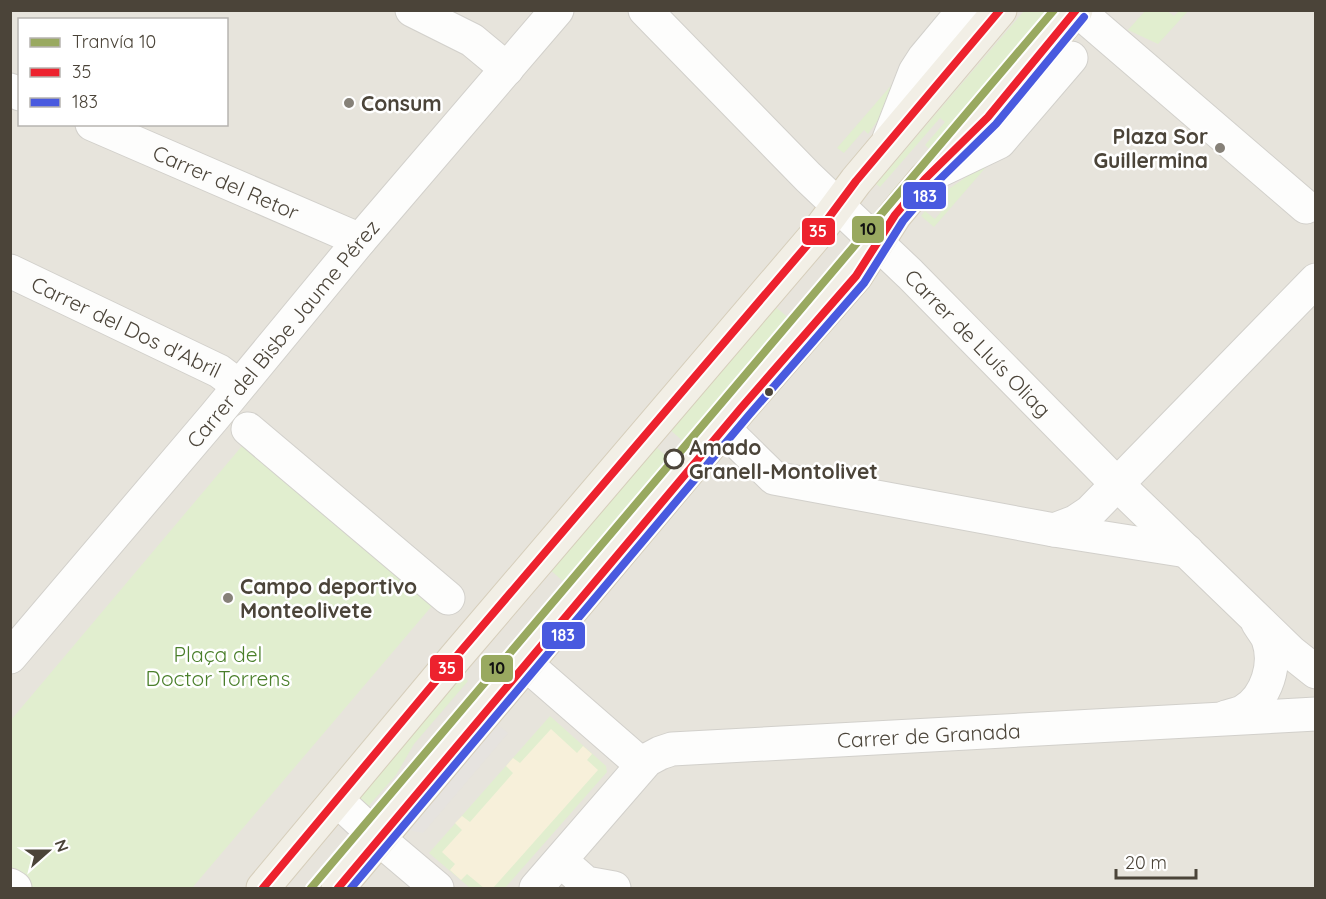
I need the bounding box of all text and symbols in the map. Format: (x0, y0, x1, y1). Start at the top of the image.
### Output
legend (18, 18, 228, 126)
text: Tranvía 10 (72, 30, 156, 53)
text: 35 (72, 60, 91, 83)
text: 183 (72, 90, 98, 113)
place label: Consum (361, 90, 442, 116)
marker: Consum (342, 96, 356, 110)
place label: Plaza Sor Guillermina (1093, 123, 1208, 173)
street label: Carrer del Retor (149, 139, 303, 225)
marker: Plaza Sor Guillermina (1213, 141, 1227, 155)
line badge: 183 (902, 181, 947, 210)
text: 183 (913, 186, 937, 206)
street label: Carrer del Bisbe Jaume Pérez (181, 214, 385, 453)
line badge: 10 (851, 215, 885, 244)
line badge: 35 (801, 217, 836, 246)
text: 10 (860, 219, 876, 239)
text: 35 (809, 221, 827, 241)
street label: Carrer de Lluís Oliag (899, 264, 1057, 422)
street label: Carrer del Dos d'Abril (27, 270, 225, 383)
unlabelled marker (763, 386, 775, 398)
place label: Amado Granell-Montolivet (689, 434, 878, 484)
marker: Amado Granell-Montolivet (664, 449, 684, 469)
place label: Campo deportivo Monteolivete (240, 573, 417, 623)
marker: Campo deportivo Monteolivete (221, 591, 235, 605)
line badge: 183 (541, 621, 586, 650)
text: 183 (551, 625, 575, 645)
park label: Plaça del Doctor Torrens (146, 641, 290, 691)
line badge: 35 (429, 654, 464, 682)
line badge: 10 (480, 654, 514, 683)
text: 35 (438, 658, 456, 678)
text: 10 (489, 658, 505, 678)
street label: Carrer de Granada (836, 717, 1021, 753)
north arrow (18, 821, 78, 881)
text: N (51, 837, 73, 855)
scale bar (1116, 842, 1196, 880)
text: 20 m (1125, 851, 1167, 874)

